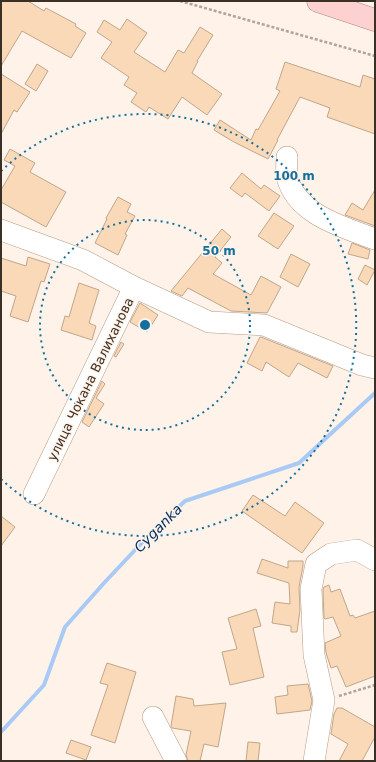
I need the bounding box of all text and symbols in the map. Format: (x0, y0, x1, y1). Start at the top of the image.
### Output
text: 100 m (273, 169, 315, 183)
text: 50 m (202, 244, 236, 258)
street label: улица Чокана Валиханова (44, 295, 137, 463)
centre of rings (138, 318, 152, 332)
water label: Cyganka (131, 501, 185, 555)

